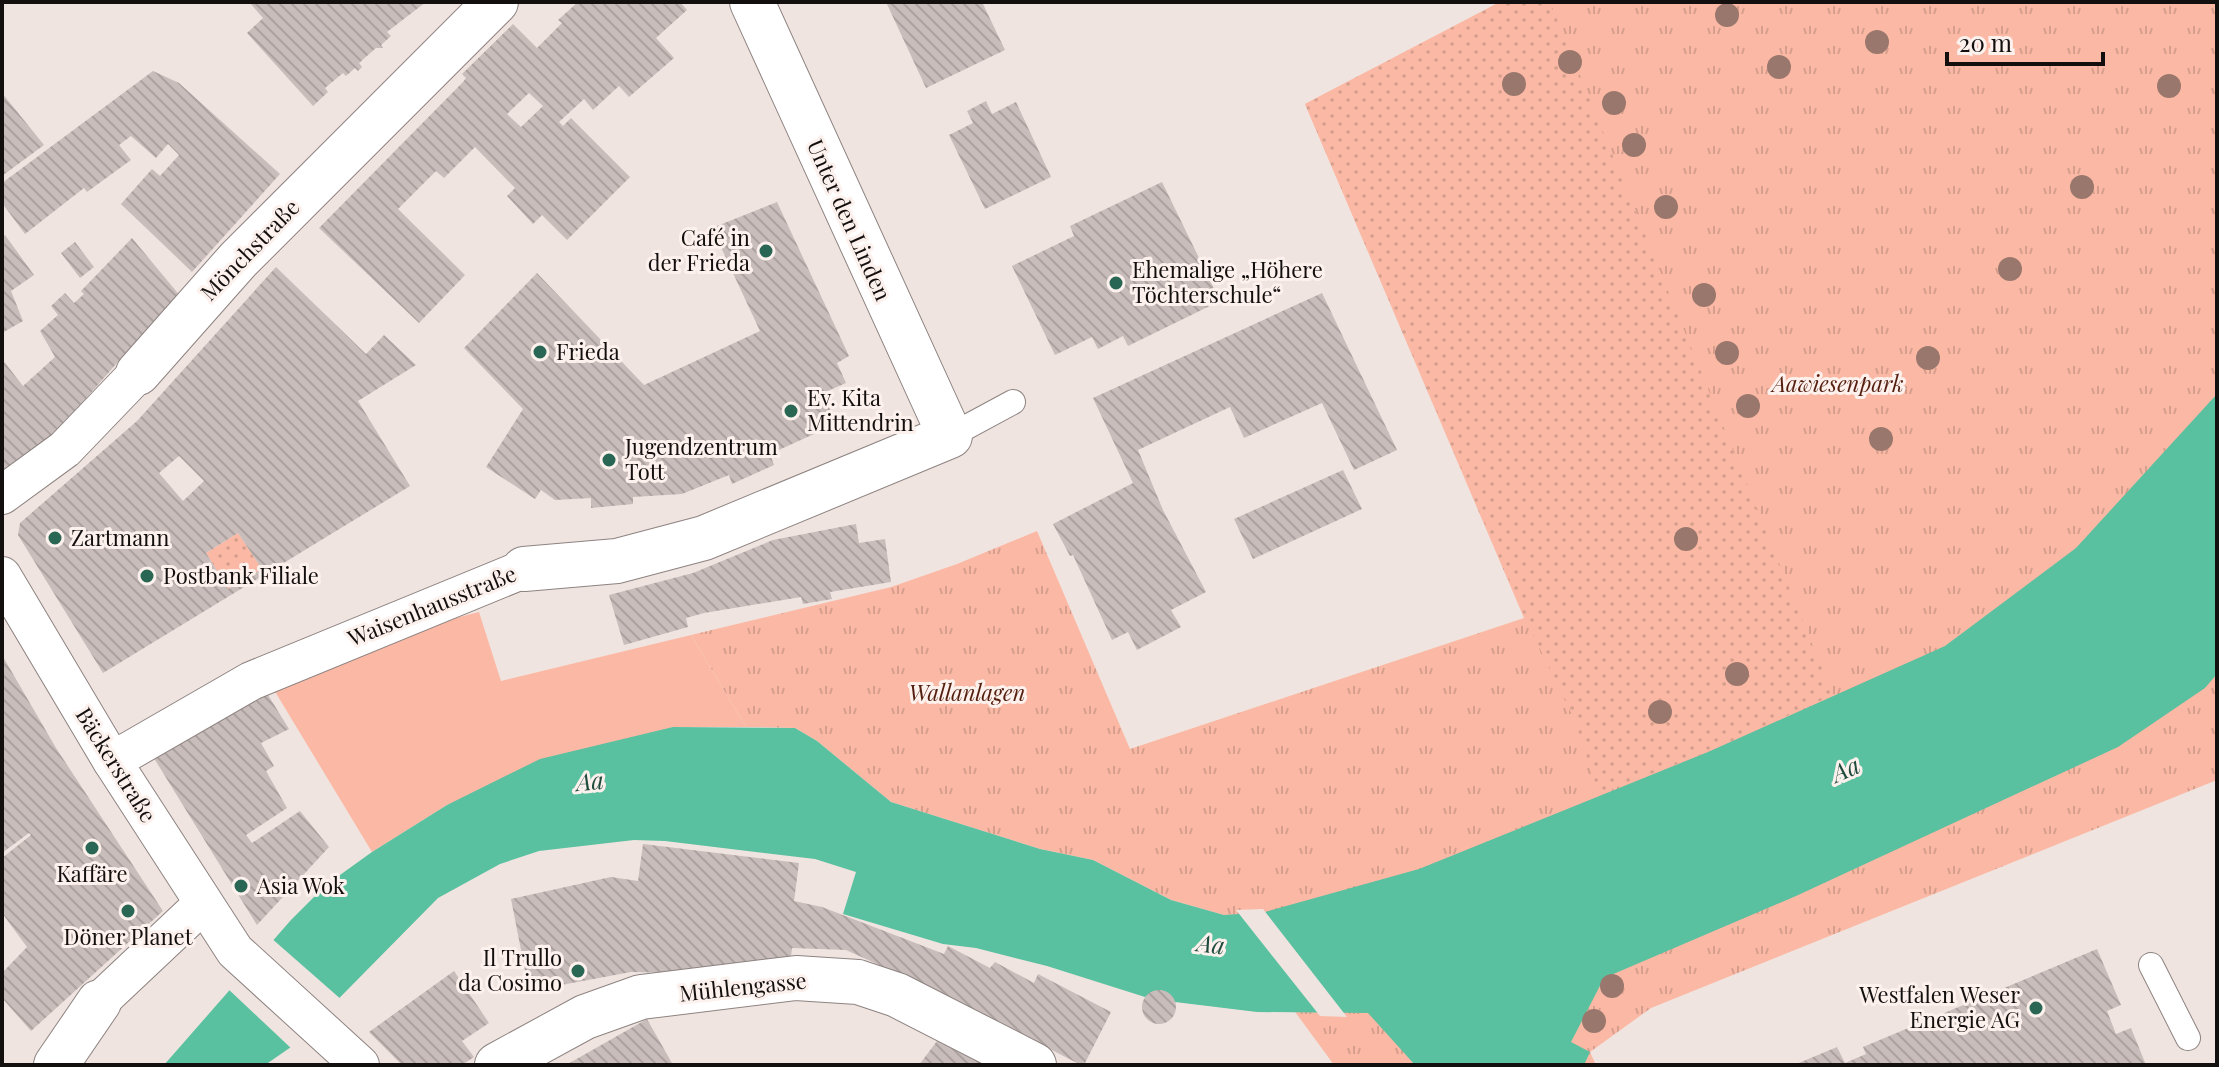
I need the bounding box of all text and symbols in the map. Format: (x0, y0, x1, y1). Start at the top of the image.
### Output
scale bar (1947, 16, 2103, 66)
text: 20 m (1959, 26, 2012, 58)
street label: Unter den Linden (801, 134, 899, 305)
street label: Mönchstraße (193, 192, 305, 306)
place label: Café in der Frieda (648, 222, 750, 277)
marker: Café in der Frieda (757, 242, 775, 260)
place label: Ehemalige „Höhere Töchterschule“ (1132, 254, 1323, 309)
marker: Ehemalige „Höhere Töchterschule“ (1107, 274, 1125, 292)
place label: Frieda (556, 336, 620, 366)
marker: Frieda (531, 343, 549, 361)
park label: Aawiesenpark (1770, 368, 1904, 398)
place label: Ev. Kita Mittendrin (807, 382, 914, 437)
marker: Ev. Kita Mittendrin (782, 402, 800, 420)
place label: Jugendzentrum Tott (624, 431, 778, 486)
marker: Jugendzentrum Tott (600, 451, 618, 469)
place label: Zartmann (71, 522, 169, 552)
marker: Zartmann (46, 529, 64, 547)
street label: Waisenhausstraße (342, 558, 520, 653)
place label: Postbank Filiale (163, 560, 319, 590)
marker: Postbank Filiale (138, 567, 156, 585)
park label: Wallanlagen (909, 677, 1025, 707)
street label: Bäckerstraße (70, 701, 164, 828)
water label: Aa (1823, 748, 1864, 790)
water label: Aa (572, 763, 605, 797)
marker: Kaffäre (83, 839, 101, 857)
place label: Kaffäre (56, 858, 128, 888)
place label: Asia Wok (256, 870, 345, 900)
marker: Asia Wok (232, 877, 250, 895)
marker: Döner Planet (119, 902, 137, 920)
place label: Döner Planet (63, 921, 194, 951)
water label: Aa (1193, 925, 1227, 961)
place label: Il Trullo da Cosimo (458, 942, 562, 997)
marker: Il Trullo da Cosimo (569, 962, 587, 980)
street label: Mühlengasse (678, 964, 808, 1008)
place label: Westfalen Weser Energie AG (1858, 979, 2020, 1034)
marker: Westfalen Weser Energie AG (2027, 999, 2045, 1017)

